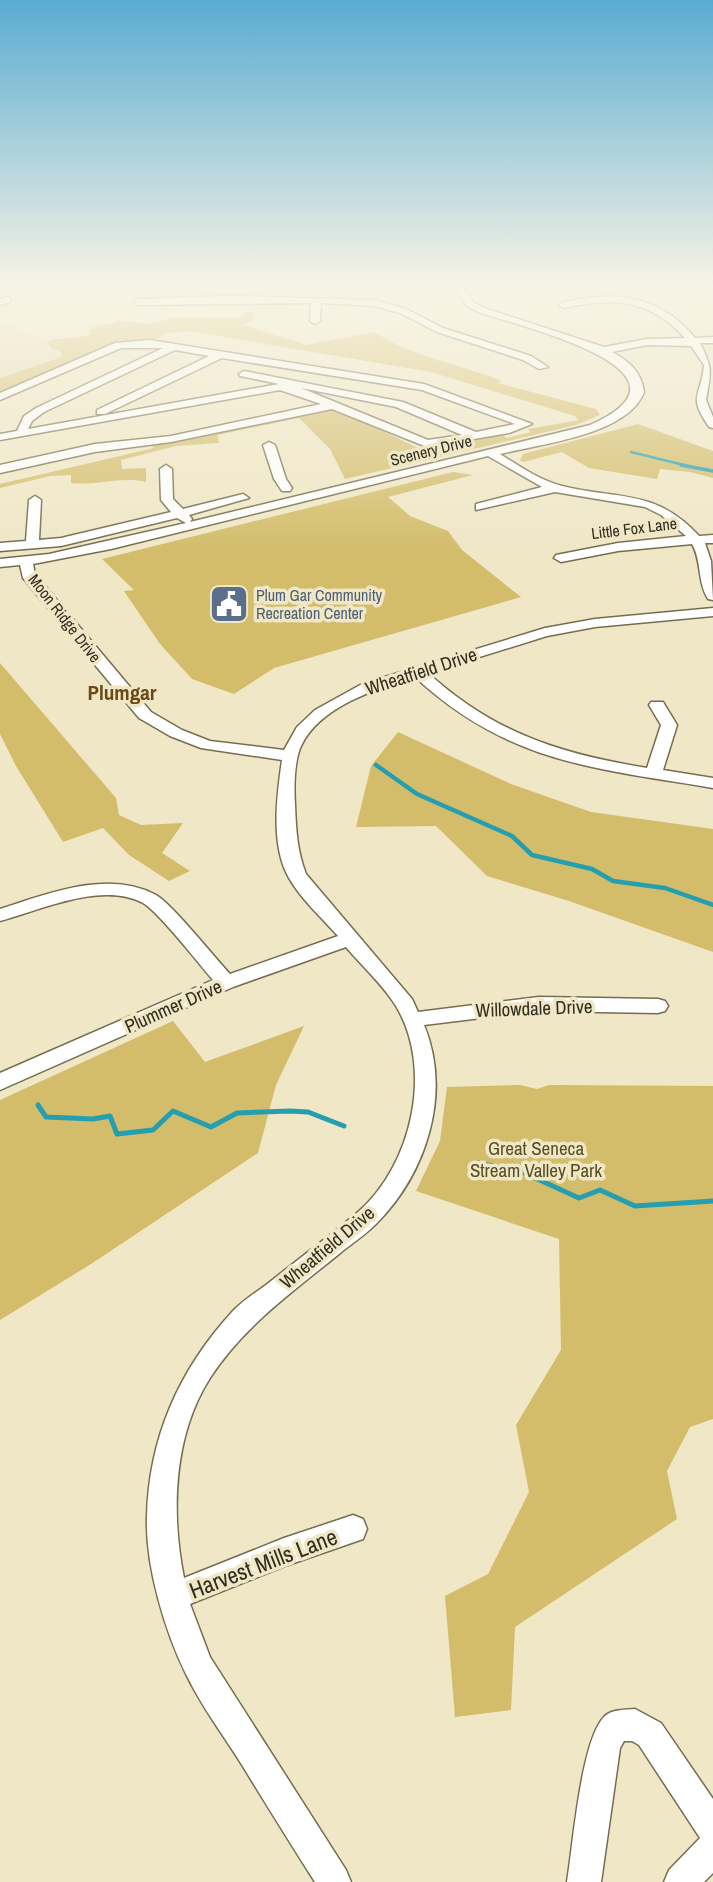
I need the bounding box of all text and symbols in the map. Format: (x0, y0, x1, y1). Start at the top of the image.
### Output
street label: Scenery Drive (388, 429, 474, 471)
street label: Little Fox Lane (590, 512, 678, 544)
street label: Moon Ridge Drive (24, 569, 106, 667)
public building icon: Plum Gar Community Recreation Center (208, 583, 250, 625)
place label: Plum Gar Community Recreation Center (256, 584, 383, 624)
street label: Wheatfield Drive (362, 641, 480, 701)
district label: Plumgar (88, 678, 157, 707)
street label: Plummer Drive (120, 973, 226, 1039)
street label: Willowdale Drive (475, 993, 593, 1023)
park label: Great Seneca Stream Valley Park (470, 1135, 602, 1183)
street label: Wheatfield Drive (274, 1200, 380, 1294)
street label: Harvest Mills Lane (185, 1521, 341, 1605)

